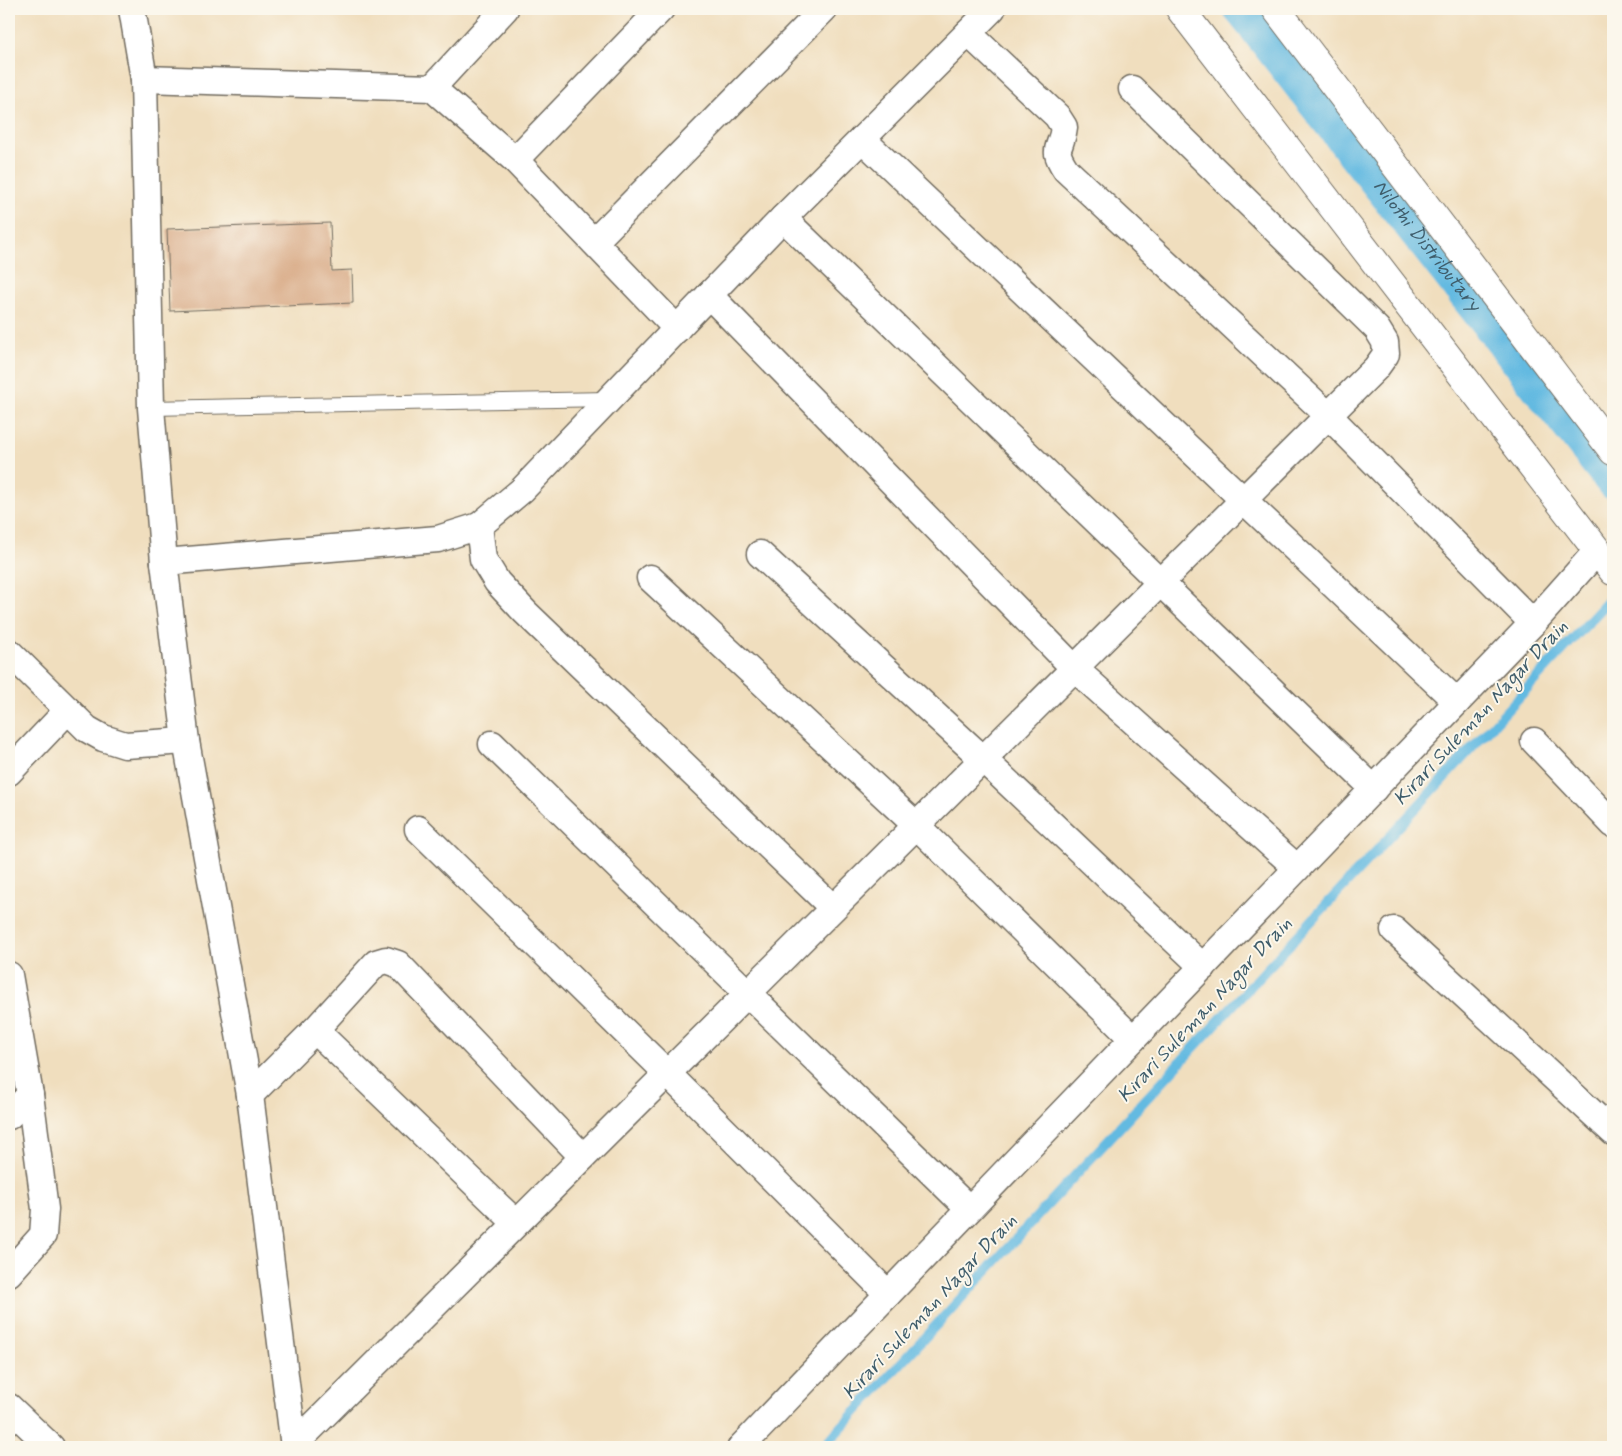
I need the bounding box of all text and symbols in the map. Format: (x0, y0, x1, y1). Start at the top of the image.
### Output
water label: Nilothi Distributary (1367, 174, 1488, 319)
water label: Kirari Suleman Nagar Drain (1388, 614, 1576, 813)
water label: Kirari Suleman Nagar Drain (1112, 911, 1300, 1110)
water label: Kirari Suleman Nagar Drain (837, 1208, 1025, 1407)

